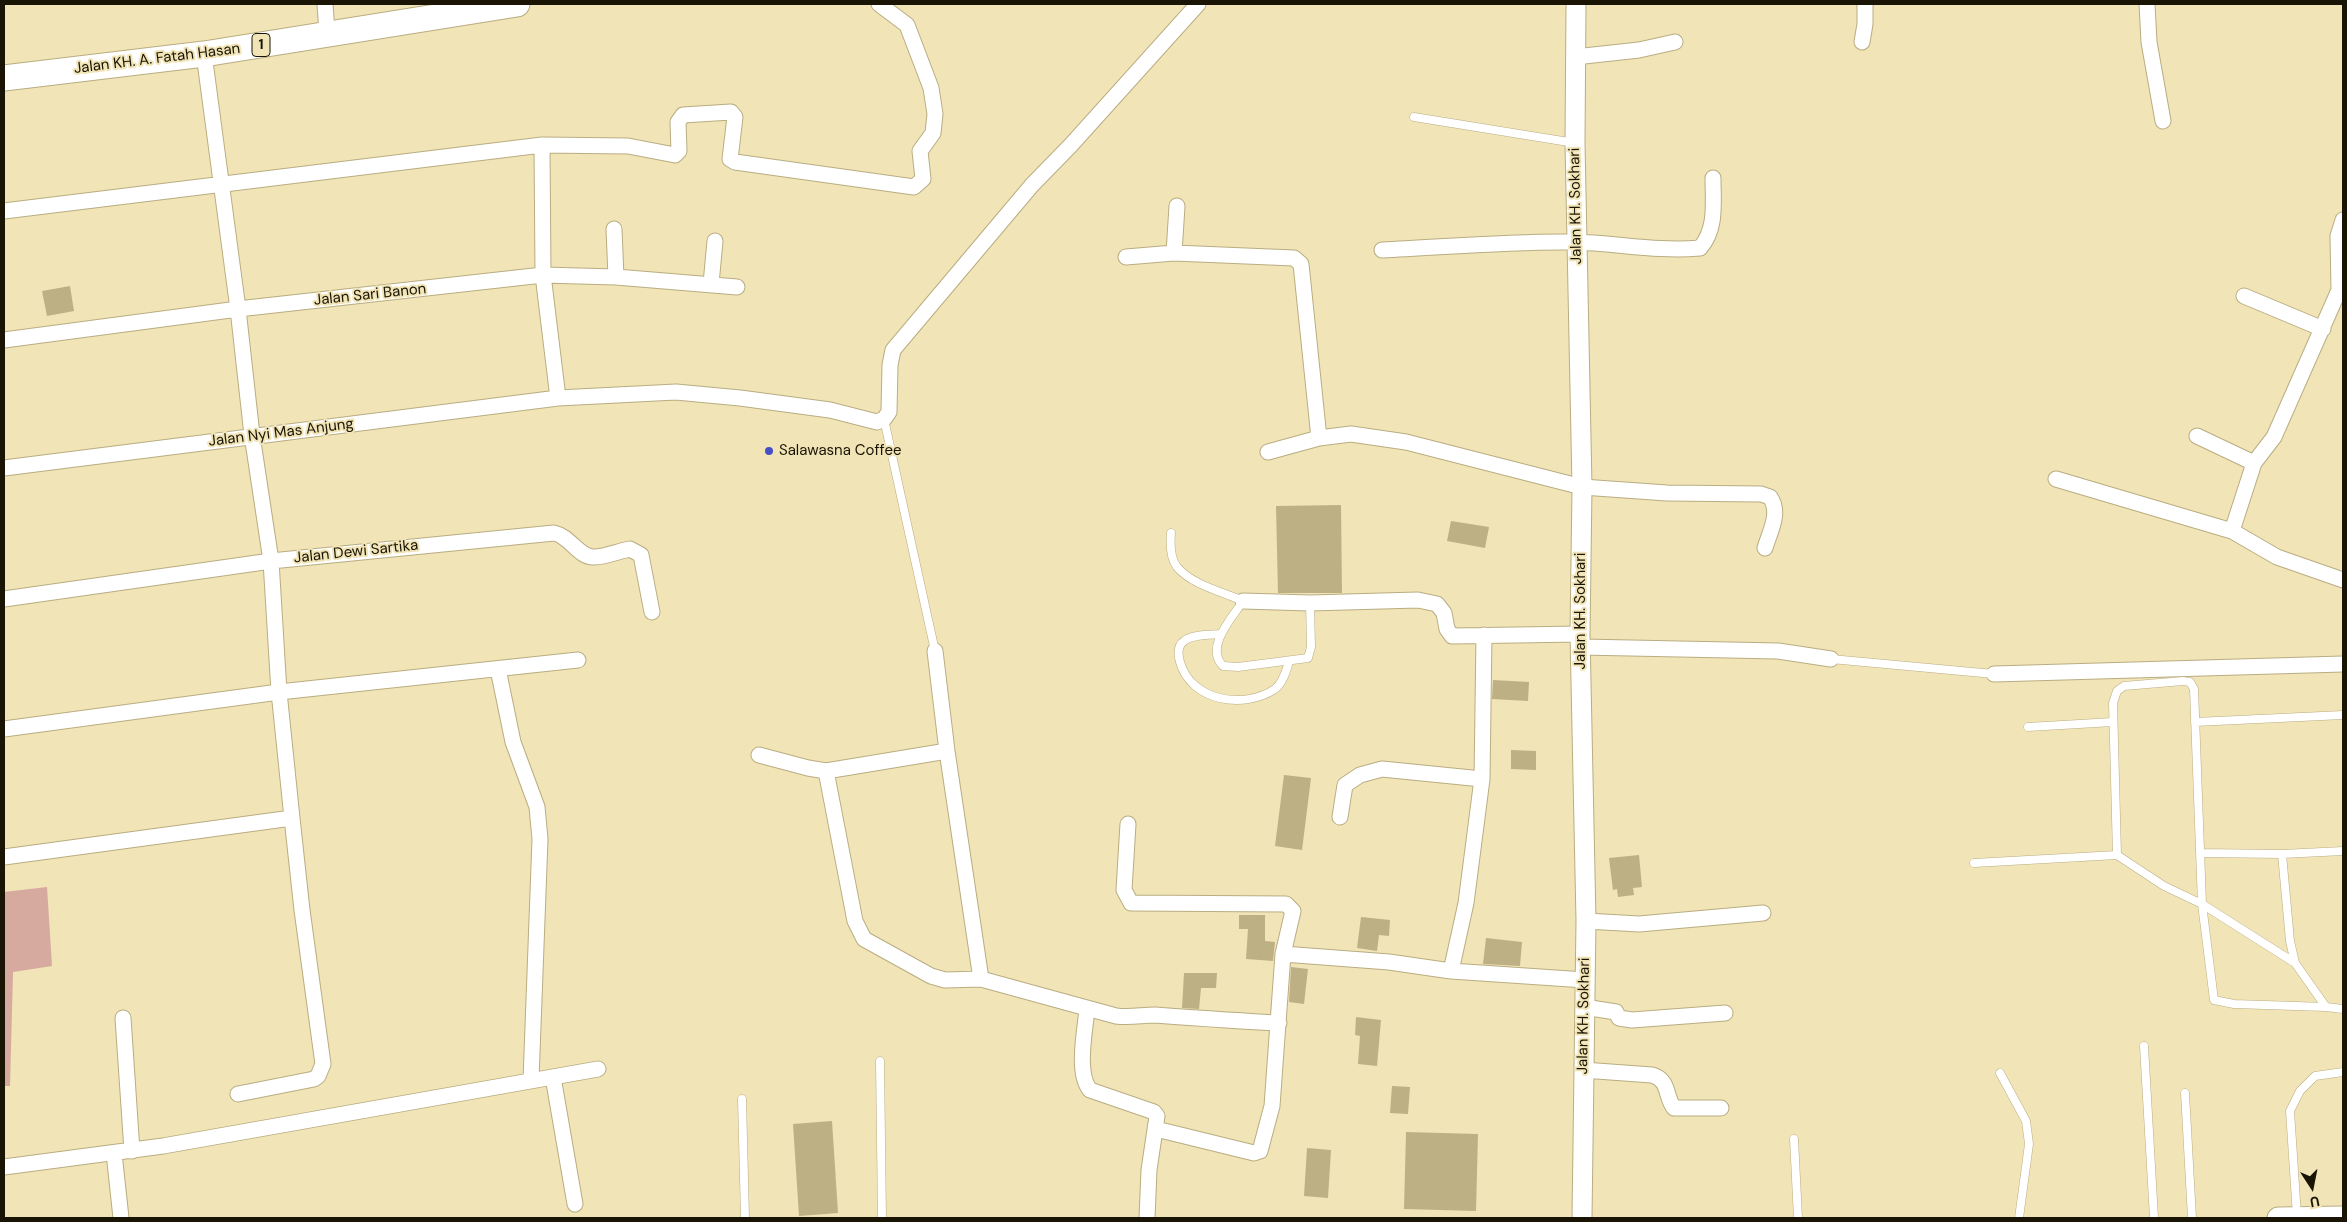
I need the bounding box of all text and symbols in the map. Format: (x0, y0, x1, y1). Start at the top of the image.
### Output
road number: 1 (252, 34, 270, 56)
street label: Jalan KH. A. Fatah Hasan (73, 40, 241, 78)
street label: Jalan KH. Sokhari (1566, 147, 1586, 265)
street label: Jalan Sari Banon (313, 280, 427, 310)
street label: Jalan Nyi Mas Anjung (207, 415, 355, 451)
place label: Salawasna Coffee (779, 442, 901, 460)
marker: Salawasna Coffee (763, 445, 775, 457)
street label: Jalan Dewi Sartika (293, 537, 419, 567)
street label: Jalan KH. Sokhari (1572, 553, 1590, 669)
street label: Jalan KH. Sokhari (1574, 957, 1594, 1075)
north arrow (2287, 1162, 2337, 1212)
text: U (2308, 1192, 2321, 1211)

